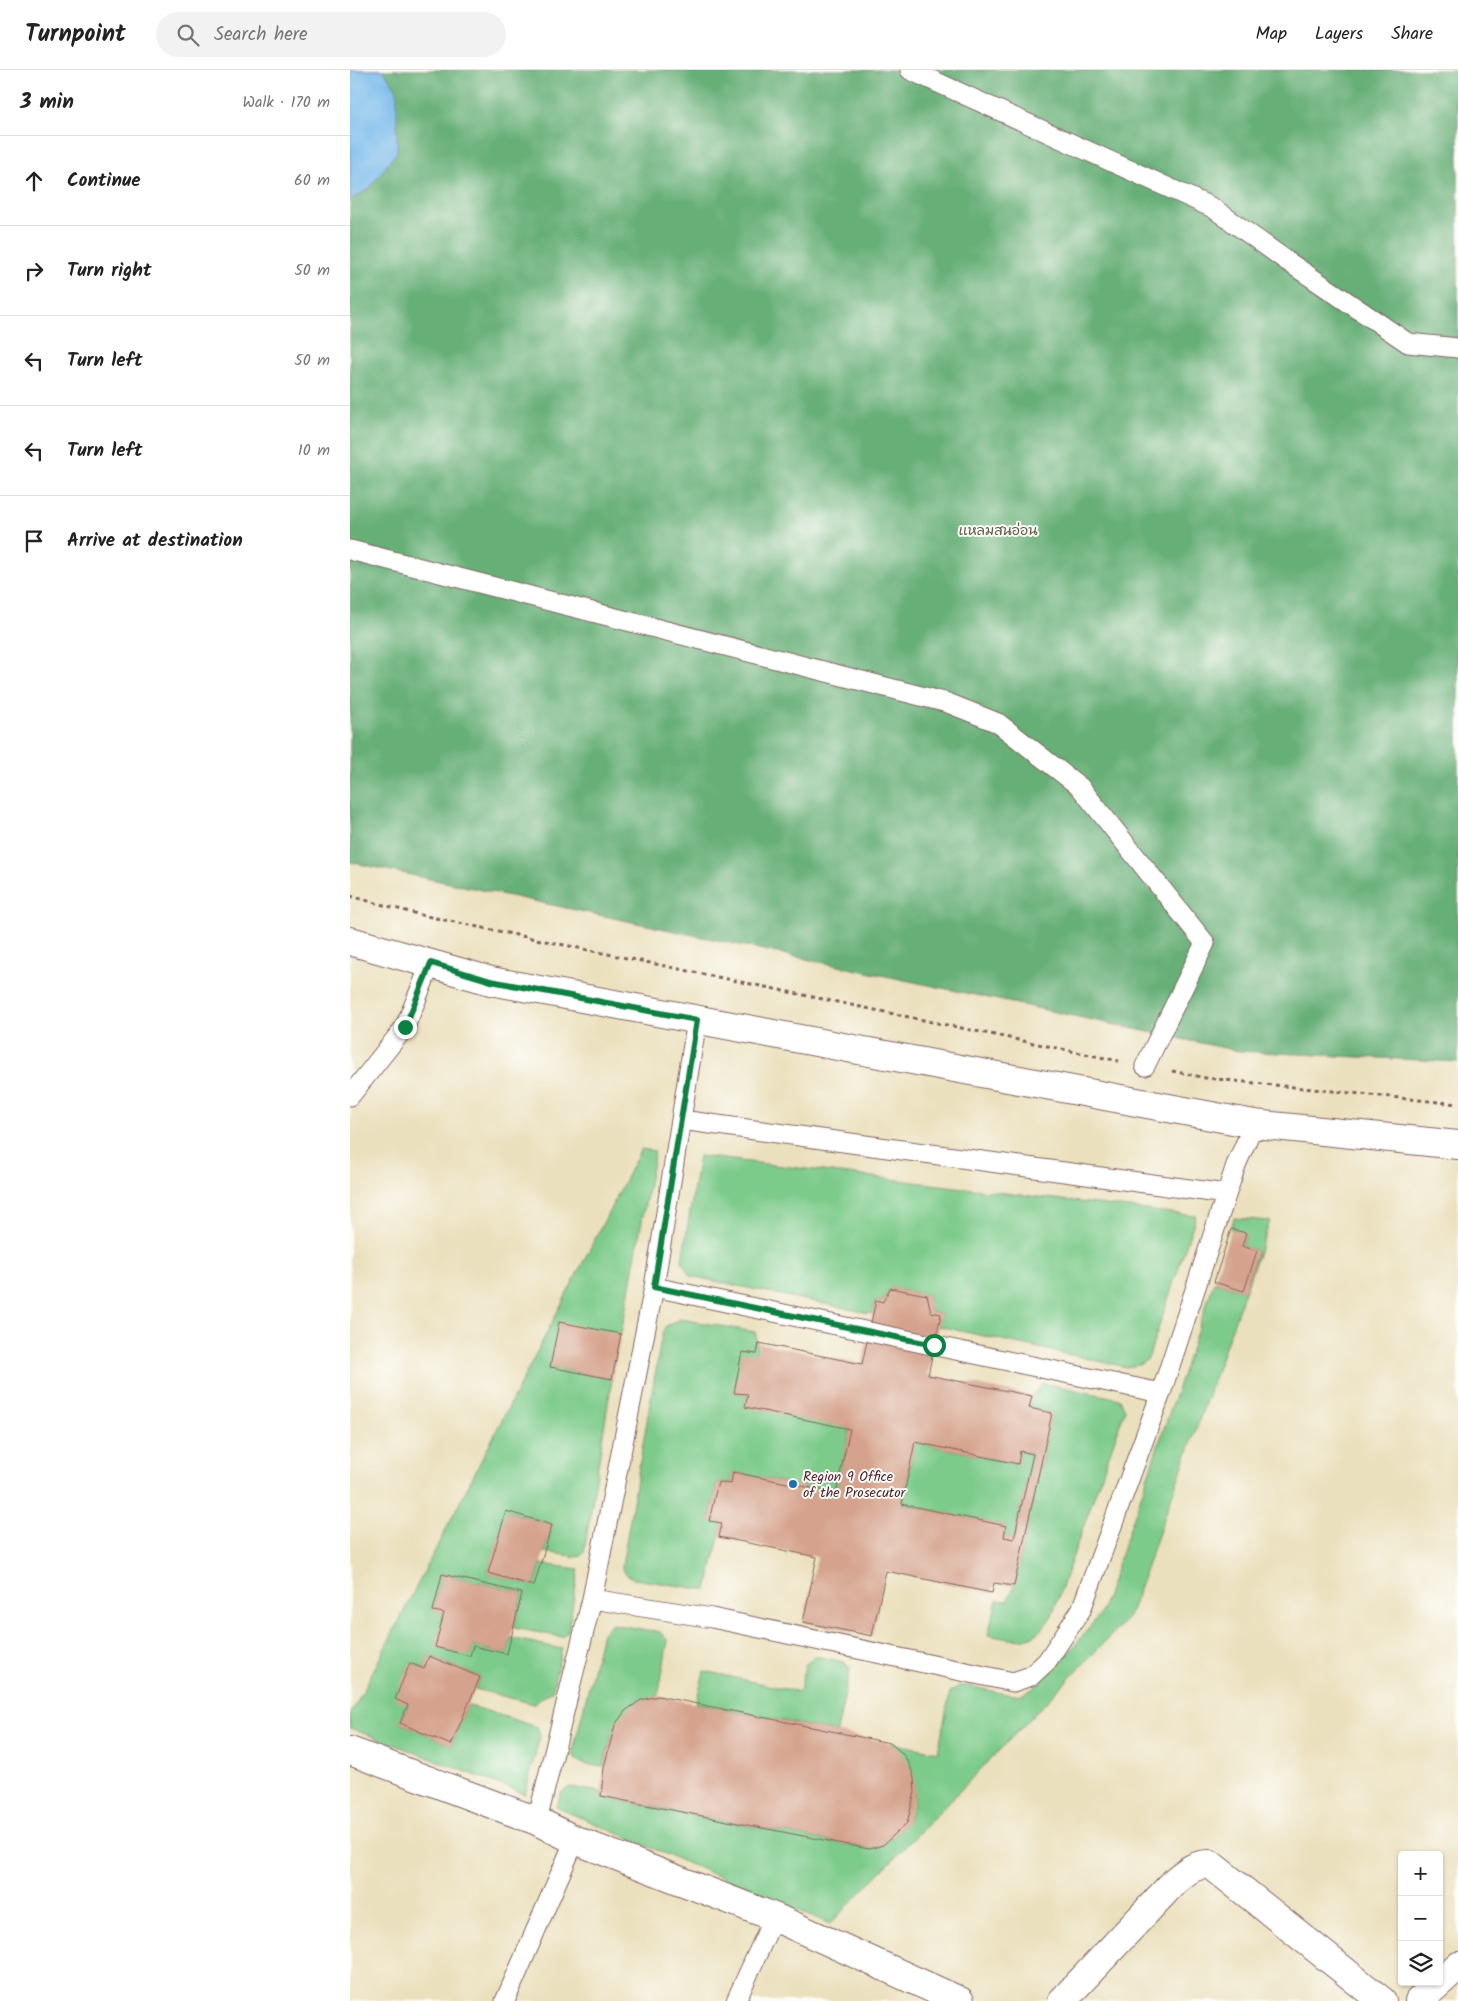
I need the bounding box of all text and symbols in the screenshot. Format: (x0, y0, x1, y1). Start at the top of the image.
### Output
search box (156, 12, 506, 57)
text: Turnpoint (25, 15, 126, 54)
text: Search here (214, 20, 308, 50)
text: Map (1256, 20, 1287, 49)
text: Layers (1315, 20, 1363, 49)
text: Share (1391, 20, 1433, 49)
icon: search (174, 21, 202, 49)
text: 3 min (20, 86, 74, 119)
text: Walk · 170 m (242, 90, 330, 115)
text: Continue (67, 166, 140, 196)
icon: ahead (20, 167, 48, 195)
text: 60 m (294, 168, 330, 193)
text: Turn right (67, 256, 152, 286)
icon: right (20, 257, 48, 285)
text: 50 m (294, 258, 330, 283)
text: Turn left (67, 346, 142, 376)
icon: left (20, 347, 48, 375)
text: 50 m (294, 348, 330, 373)
text: Turn left (67, 436, 142, 466)
icon: left (20, 437, 48, 465)
text: 10 m (298, 438, 330, 463)
park label: แหลมสนอ่อน (958, 520, 1038, 542)
text: Arrive at destination (67, 526, 243, 556)
icon: arrive (20, 527, 48, 555)
route end (394, 1016, 417, 1039)
route start (923, 1334, 946, 1357)
place label: Region 9 Office of the Prosecutor (803, 1466, 907, 1504)
marker: Region 9 Office of the Prosecutor (787, 1478, 799, 1490)
map controls (1398, 1851, 1443, 1986)
button: + (1398, 1851, 1443, 1896)
button: − (1398, 1896, 1443, 1941)
button: layers (1398, 1941, 1443, 1986)

